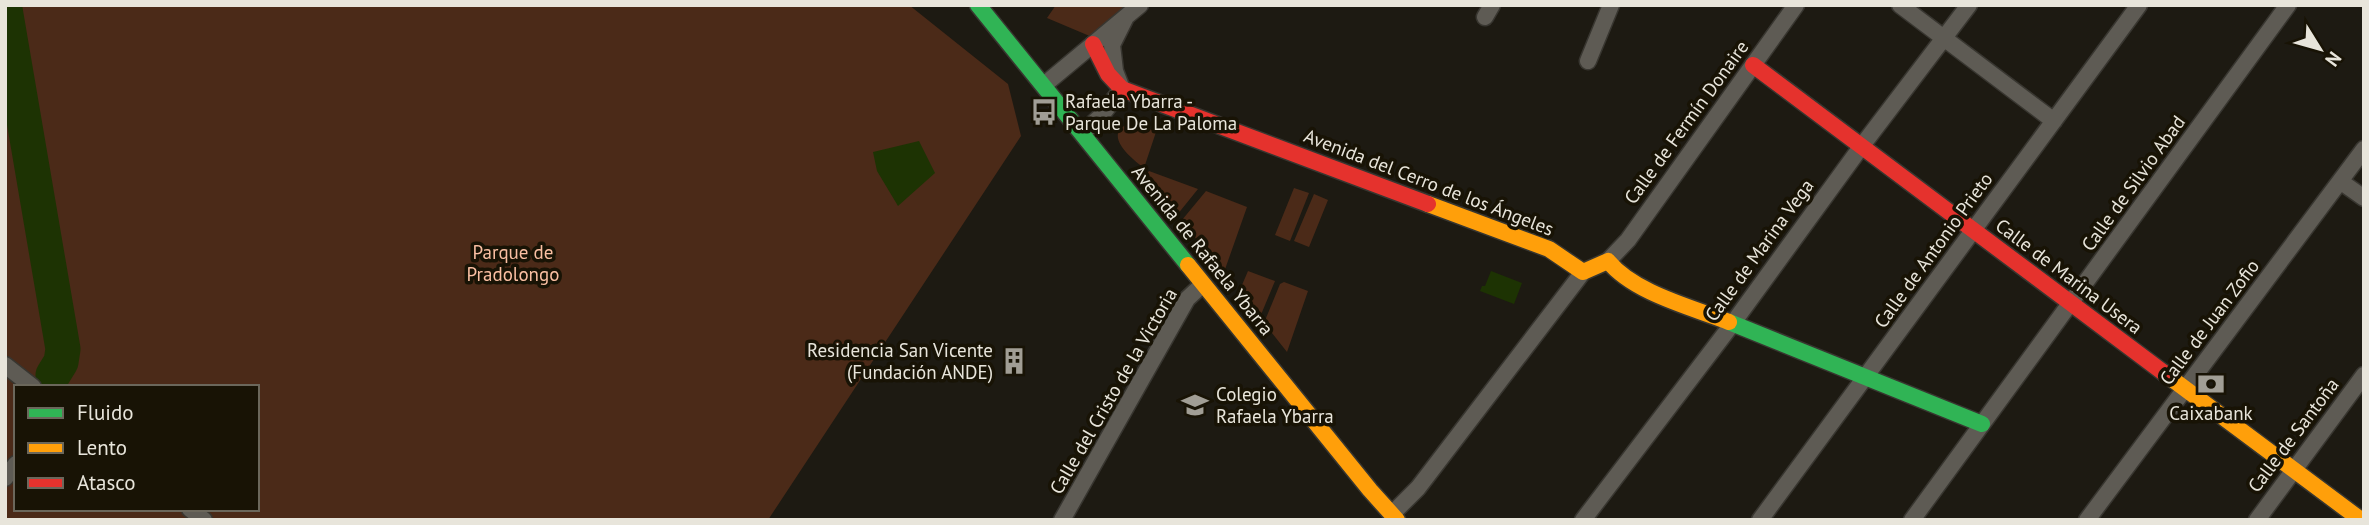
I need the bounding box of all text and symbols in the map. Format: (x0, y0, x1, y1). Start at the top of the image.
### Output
north arrow (2285, 14, 2355, 84)
street label: Calle de Fermín Donaire (1619, 36, 1753, 208)
text: N (2320, 47, 2347, 71)
place label: Rafaela Ybarra - Parque De La Paloma (1065, 89, 1237, 135)
bus stop icon: Rafaela Ybarra - Parque De La Paloma (1029, 97, 1059, 127)
street label: Calle de Silvio Abad (2076, 111, 2190, 255)
street label: Avenida del Cerro de los Ángeles (1301, 123, 1557, 241)
street label: Avenida de Rafaela Ybarra (1127, 160, 1279, 340)
street label: Calle de Antonio Prieto (1869, 168, 1997, 332)
street label: Calle de Marina Vega (1699, 174, 1819, 326)
street label: Calle de Marina Usera (1991, 213, 2147, 339)
park label: Parque de Pradolongo (467, 240, 559, 286)
street label: Calle de Juan Zofio (2154, 254, 2264, 390)
street label: Calle del Cristo de la Victoria (1044, 284, 1182, 498)
place label: Residencia San Vicente (Fundación ANDE) (807, 338, 993, 384)
building icon: Residencia San Vicente (Fundación ANDE) (999, 346, 1029, 376)
bank icon: Caixabank (2196, 369, 2226, 399)
street label: Calle de Santoña (2242, 373, 2344, 497)
place label: Colegio Rafaela Ybarra (1216, 382, 1334, 428)
legend (14, 385, 259, 511)
school or university icon: Colegio Rafaela Ybarra (1180, 390, 1210, 420)
text: Fluido (77, 399, 134, 426)
place label: Caixabank (2169, 401, 2253, 425)
text: Lento (77, 434, 127, 461)
text: Atasco (77, 469, 136, 496)

